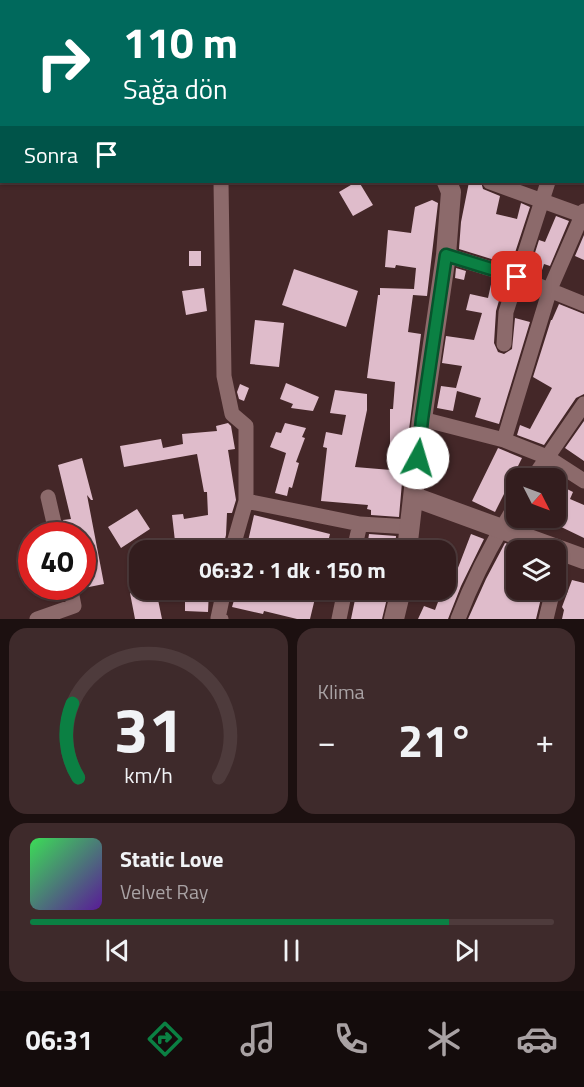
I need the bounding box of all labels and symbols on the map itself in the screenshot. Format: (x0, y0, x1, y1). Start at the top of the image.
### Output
pin (491, 251, 542, 302)
position arrow (386, 426, 450, 490)
north arrow (506, 468, 566, 528)
speed limit sign: 40 (18, 522, 96, 600)

